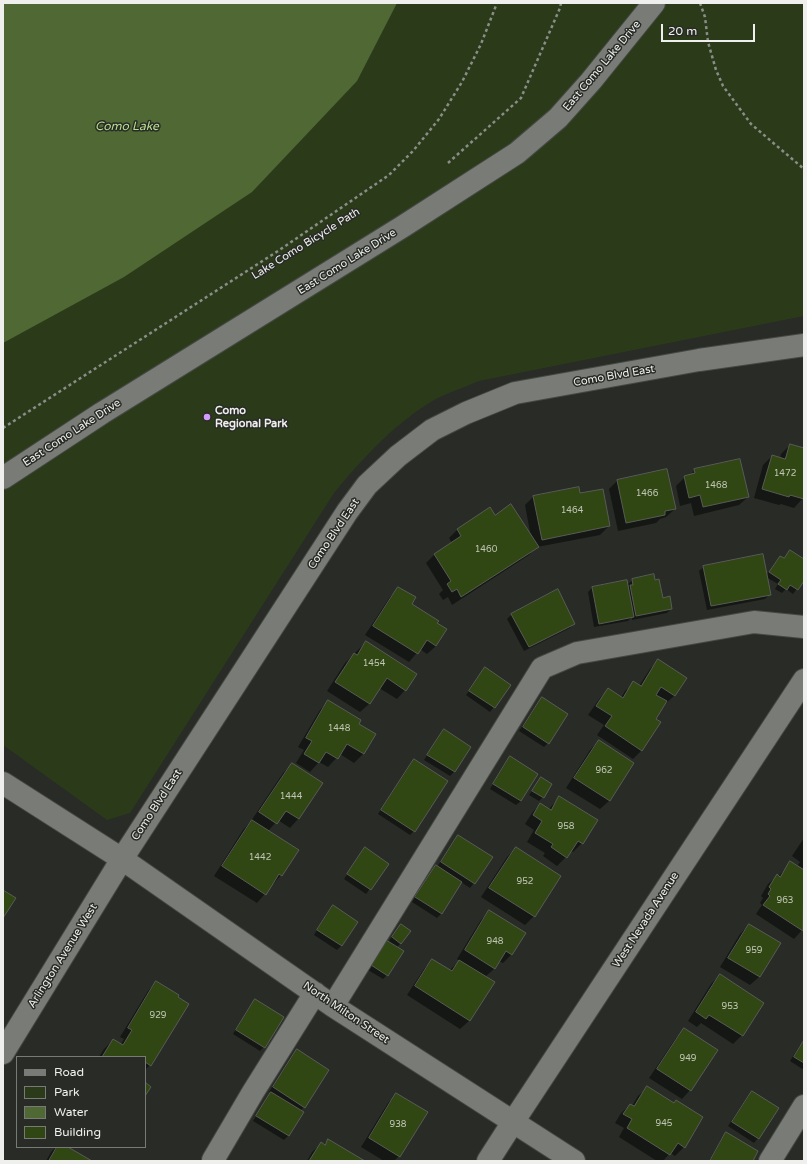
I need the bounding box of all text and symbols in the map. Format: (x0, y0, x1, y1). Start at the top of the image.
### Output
scale bar (663, 16, 757, 42)
street label: East Como Lake Drive (560, 18, 644, 114)
text: 20 m (668, 24, 697, 38)
water label: Como Lake (95, 120, 159, 134)
street label: Lake Como Bicycle Path (249, 205, 363, 283)
street label: East Como Lake Drive (295, 226, 399, 298)
street label: Como Blvd East (572, 362, 656, 390)
street label: East Como Lake Drive (21, 396, 123, 470)
place label: Como Regional Park (215, 404, 287, 430)
marker: Como Regional Park (202, 412, 212, 422)
house number: 1472 (774, 469, 796, 479)
house number: 1468 (705, 481, 727, 491)
house number: 1466 (636, 489, 658, 499)
street label: Como Blvd East (306, 496, 362, 572)
house number: 1464 (561, 506, 583, 516)
house number: 1460 (475, 545, 497, 555)
house number: 1454 (363, 659, 385, 669)
house number: 1448 (328, 724, 350, 734)
house number: 962 (596, 766, 612, 776)
street label: Como Blvd East (129, 767, 185, 843)
house number: 1444 (280, 792, 302, 802)
house number: 958 (558, 822, 574, 832)
house number: 1442 (249, 853, 271, 863)
street label: West Nevada Avenue (610, 870, 682, 970)
house number: 952 (517, 877, 533, 887)
house number: 963 (777, 896, 793, 906)
street label: Arlington Avenue West (26, 901, 100, 1011)
house number: 948 (487, 937, 503, 947)
house number: 959 (746, 946, 762, 956)
street label: North Milton Street (300, 979, 392, 1047)
house number: 953 (722, 1002, 738, 1012)
house number: 929 (150, 1011, 166, 1021)
house number: 949 (680, 1054, 696, 1064)
legend (16, 1056, 146, 1148)
text: Road (54, 1065, 84, 1079)
text: Park (54, 1085, 80, 1099)
text: Water (54, 1105, 88, 1119)
house number: 945 (656, 1119, 672, 1129)
house number: 938 (390, 1120, 406, 1130)
text: Building (54, 1125, 101, 1139)

